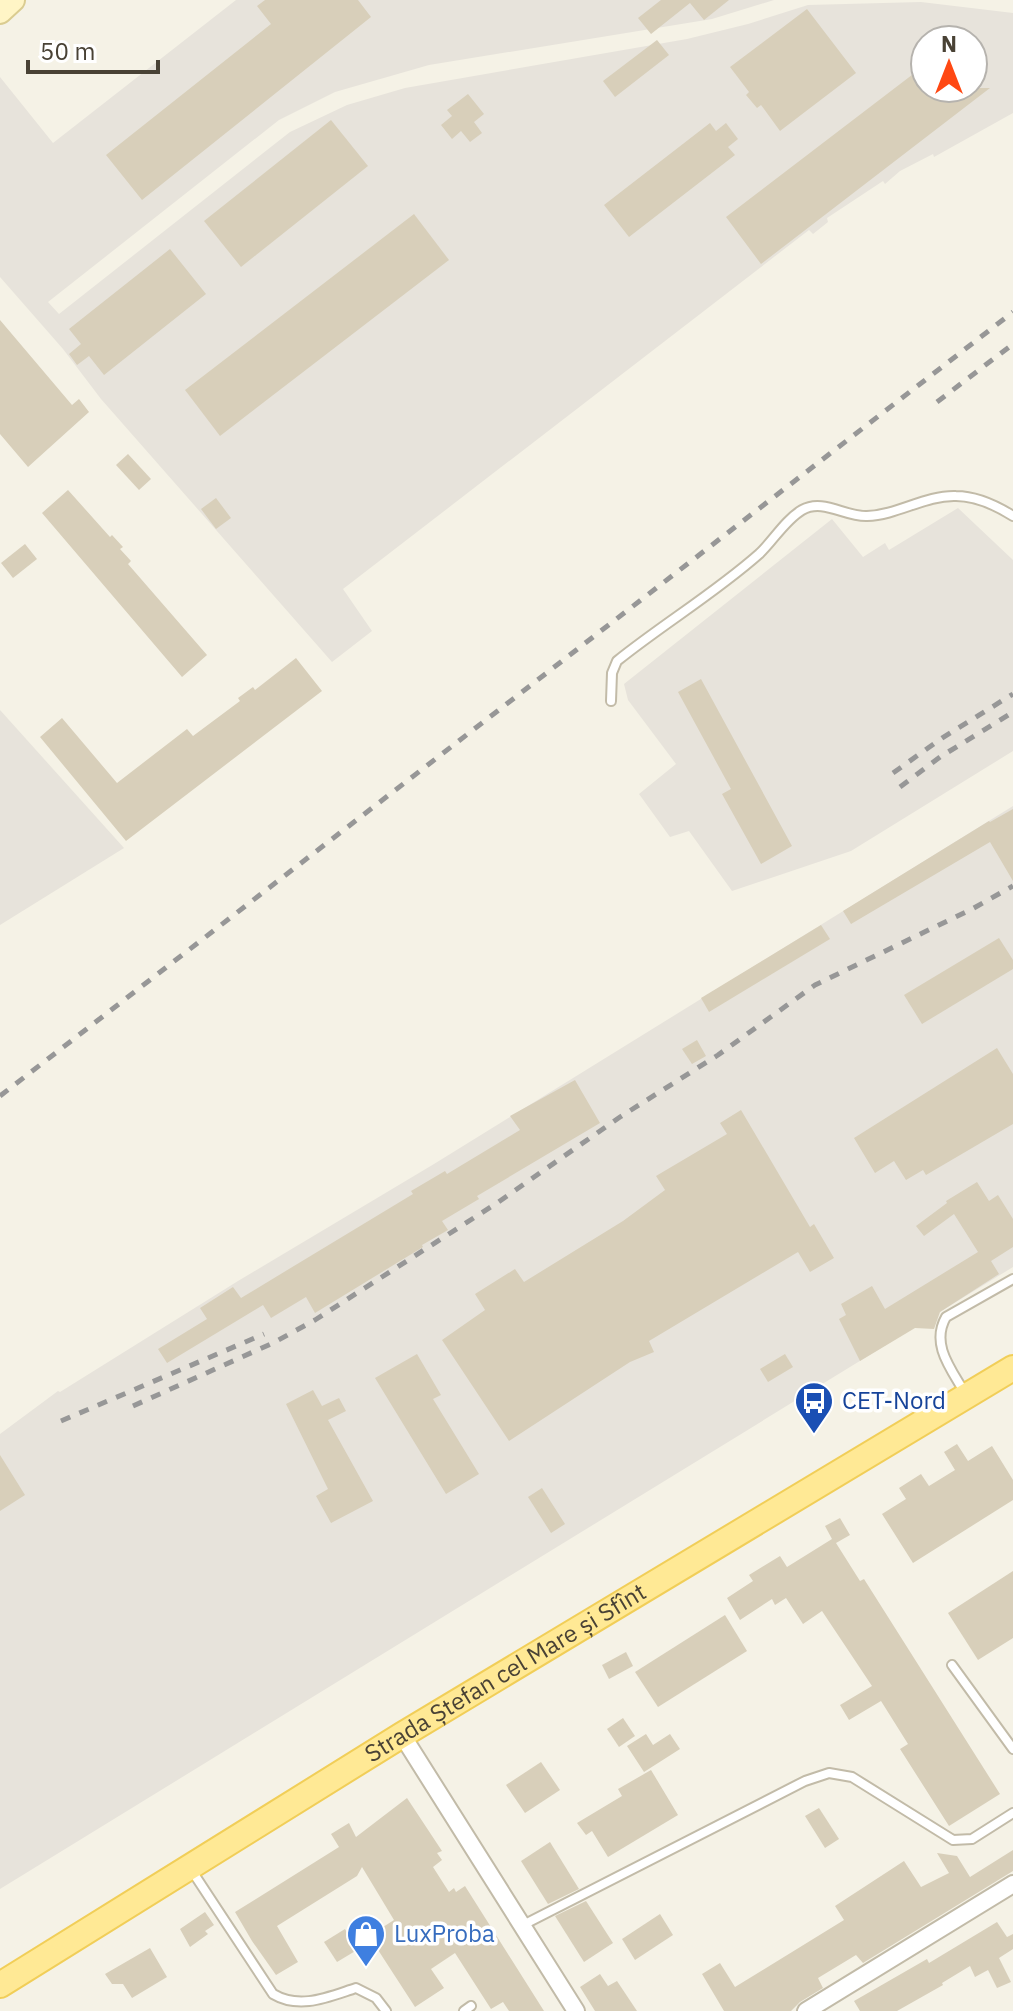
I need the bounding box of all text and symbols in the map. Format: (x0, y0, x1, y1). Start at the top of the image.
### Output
scale bar (28, 24, 158, 74)
north arrow (909, 24, 989, 104)
text: N (941, 29, 957, 58)
text: 50 m (40, 35, 95, 67)
bus stop icon: CET-Nord (793, 1380, 835, 1435)
place label: CET-Nord (842, 1384, 946, 1416)
street label: Strada Ștefan cel Mare și Sfînt (358, 1575, 652, 1769)
shop icon: LuxProba (345, 1913, 387, 1968)
place label: LuxProba (394, 1917, 495, 1949)

